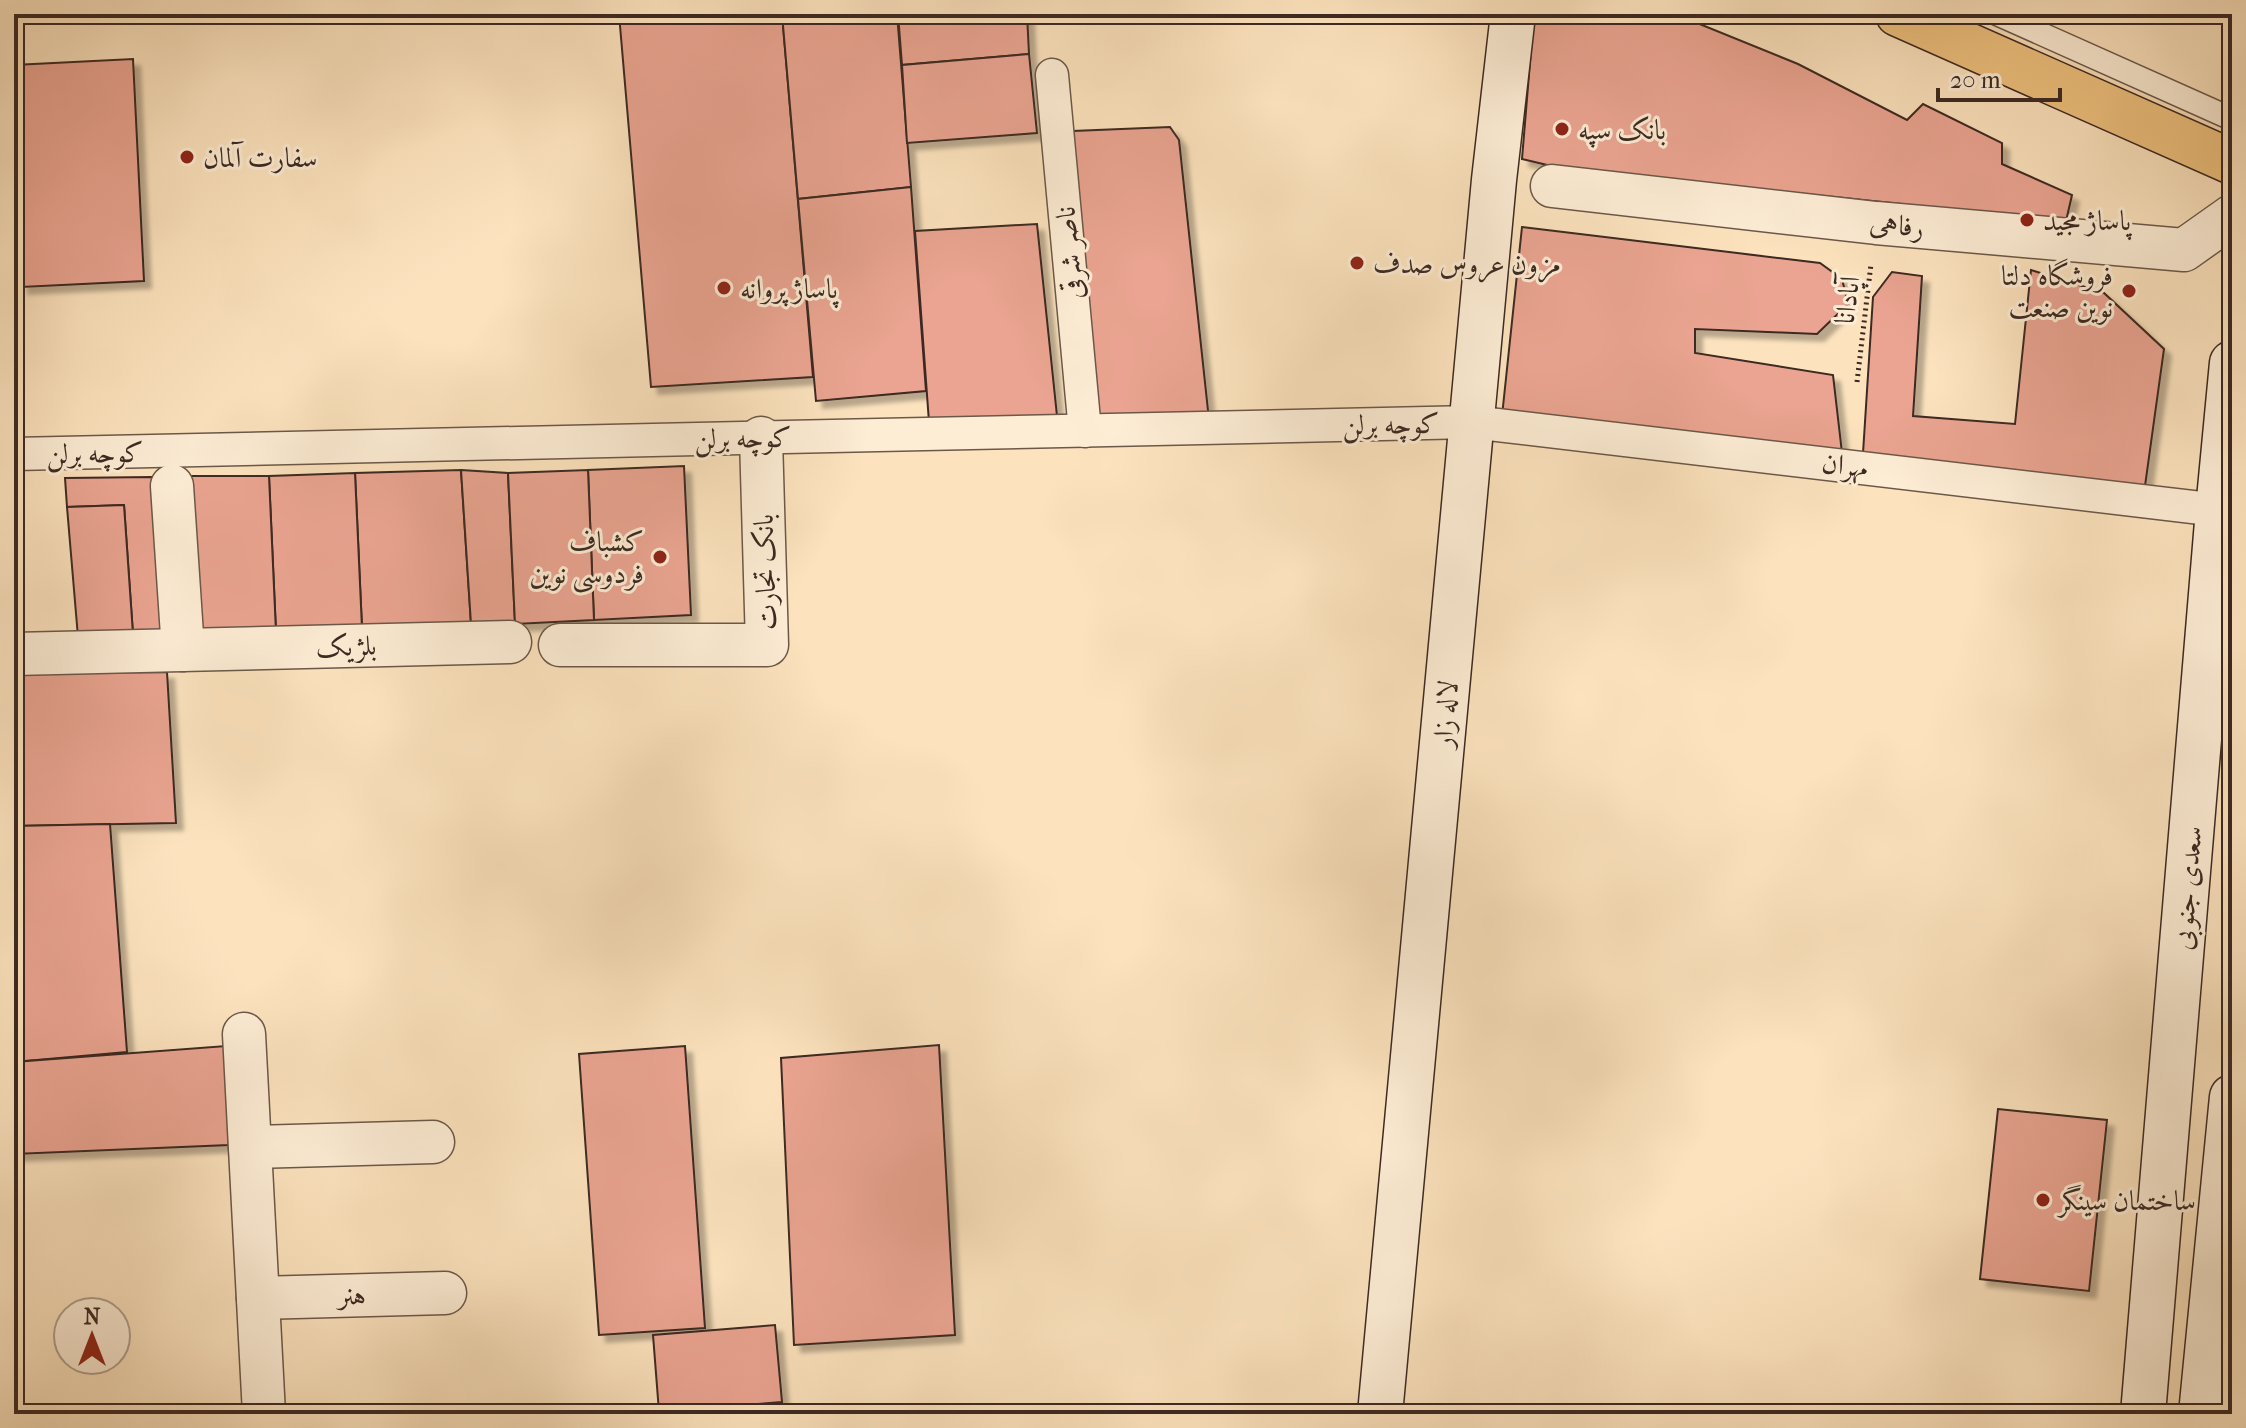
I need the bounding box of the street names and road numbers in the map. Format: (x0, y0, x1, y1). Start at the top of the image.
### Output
street label: ناصر شرقی (1048, 205, 1091, 301)
street label: رفاهی (1868, 206, 1926, 244)
street label: آپادانا (1828, 271, 1871, 326)
street label: کوچه برلن (1342, 407, 1440, 444)
street label: کوچه برلن (694, 421, 792, 458)
street label: کوچه برلن (46, 436, 144, 473)
street label: مهران (1820, 446, 1870, 486)
street label: بانک تجارت (746, 513, 784, 631)
street label: بلژیک (315, 628, 377, 665)
street label: لاله زار (1425, 679, 1464, 752)
street label: سعدی جنوبی (2165, 825, 2212, 952)
street label: هنر (335, 1278, 366, 1312)

